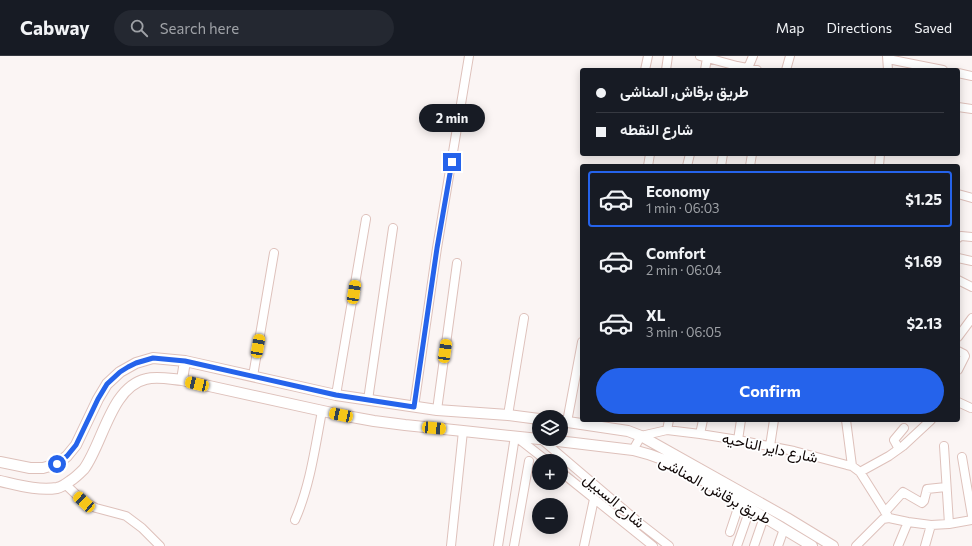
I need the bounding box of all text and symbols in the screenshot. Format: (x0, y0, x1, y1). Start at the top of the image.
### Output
search box (114, 10, 394, 46)
text: Cabway (20, 16, 90, 39)
icon: search (128, 17, 150, 39)
text: Search here (160, 19, 239, 37)
text: Map (776, 19, 805, 36)
text: Directions (827, 19, 892, 36)
text: Saved (914, 19, 952, 36)
text: طريق برقاش, المناشى (620, 82, 749, 100)
callout: 2 min (419, 104, 485, 132)
text: 2 min (436, 110, 468, 126)
text: شارع النقطه (620, 120, 693, 138)
route end (443, 153, 461, 171)
icon: car (598, 181, 634, 217)
text: Economy (646, 182, 710, 200)
text: $1.25 (905, 190, 942, 208)
text: 1 min · 06:03 (646, 200, 720, 216)
icon: car (598, 243, 634, 279)
text: Comfort (646, 244, 706, 262)
text: $1.69 (905, 252, 942, 270)
text: 2 min · 06:04 (646, 262, 722, 278)
car (346, 279, 362, 305)
icon: car (598, 305, 634, 341)
text: XL (646, 306, 665, 324)
text: $2.13 (906, 314, 942, 332)
text: 3 min · 06:05 (646, 324, 721, 340)
car (250, 333, 266, 359)
car (437, 338, 453, 364)
button: Confirm (596, 368, 944, 414)
car (184, 375, 210, 393)
car (328, 407, 354, 423)
map controls (532, 410, 568, 534)
button: layers (532, 410, 568, 446)
car (422, 421, 446, 435)
street label: شارع داير الناحيه (720, 428, 820, 469)
street label: طريق برقاش, المناشى (655, 451, 775, 529)
button: + (532, 454, 568, 490)
route start (48, 455, 66, 473)
street label: شارع السبيل (578, 469, 649, 534)
car (71, 490, 97, 514)
button: − (532, 498, 568, 534)

